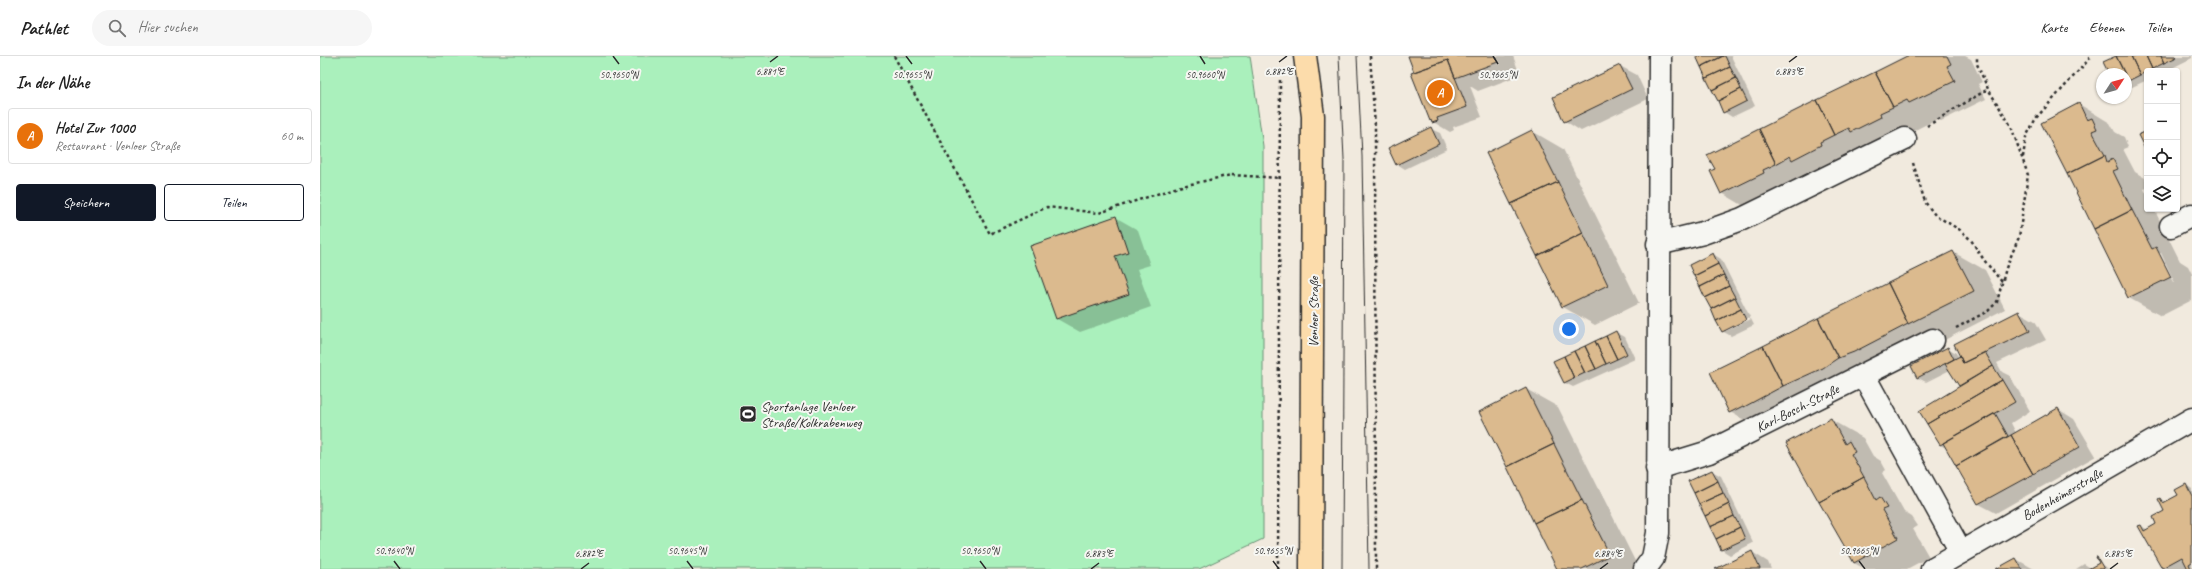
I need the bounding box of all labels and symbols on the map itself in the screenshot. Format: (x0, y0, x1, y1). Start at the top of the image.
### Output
text: 6.881°E (756, 65, 786, 78)
text: 6.882°E (1265, 65, 1295, 78)
text: 6.883°E (1775, 65, 1805, 78)
text: 50.9650°N (600, 68, 640, 81)
text: 50.9655°N (893, 68, 933, 81)
text: 50.9660°N (1186, 68, 1226, 81)
text: 50.9665°N (1479, 68, 1519, 81)
north arrow (2096, 68, 2132, 104)
pin: A (1427, 78, 1453, 108)
street label: Venloer Straße (1305, 275, 1322, 347)
your location (1559, 319, 1579, 339)
street label: Karl-Bosch-Straße (1753, 379, 1843, 436)
place label: Sportanlage Venloer Straße/Kolkrabenweg (761, 398, 863, 431)
sports icon: Sportanlage Venloer Straße/Kolkrabenweg (738, 404, 758, 424)
street label: Bodenheimerstraße (2019, 463, 2106, 524)
text: 50.9640°N (375, 544, 415, 557)
text: 50.9645°N (668, 544, 708, 557)
text: 50.9650°N (961, 544, 1001, 557)
text: 50.9655°N (1254, 544, 1294, 557)
text: 50.9665°N (1840, 544, 1880, 557)
text: 6.882°E (575, 547, 605, 560)
text: 6.883°E (1085, 547, 1115, 560)
text: 6.884°E (1594, 547, 1624, 560)
text: 6.885°E (2104, 547, 2134, 560)

